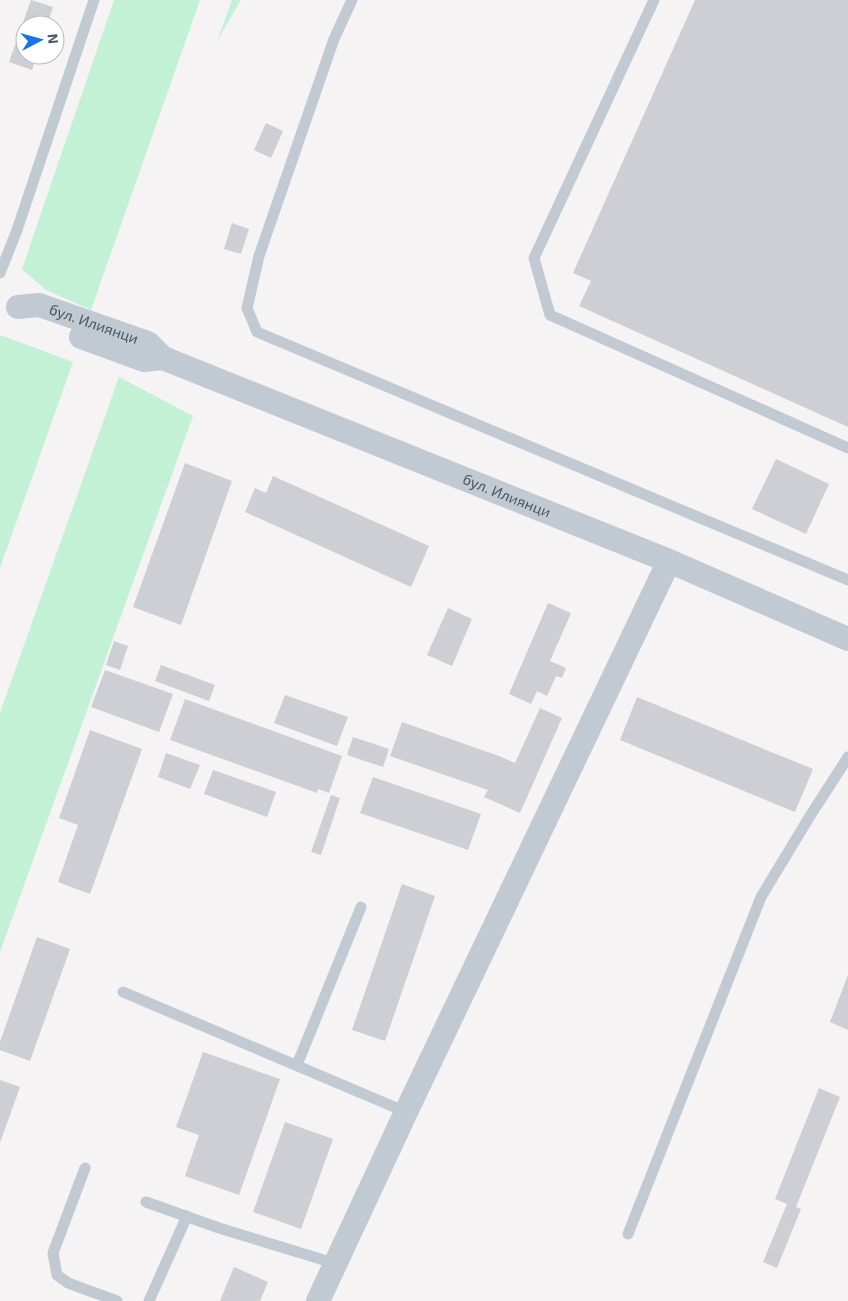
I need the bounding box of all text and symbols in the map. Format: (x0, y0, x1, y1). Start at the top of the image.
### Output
north arrow (15, 15, 65, 65)
text: N (44, 33, 62, 45)
street label: бул. Илиянци (47, 299, 141, 347)
street label: бул. Илиянци (460, 469, 554, 521)

